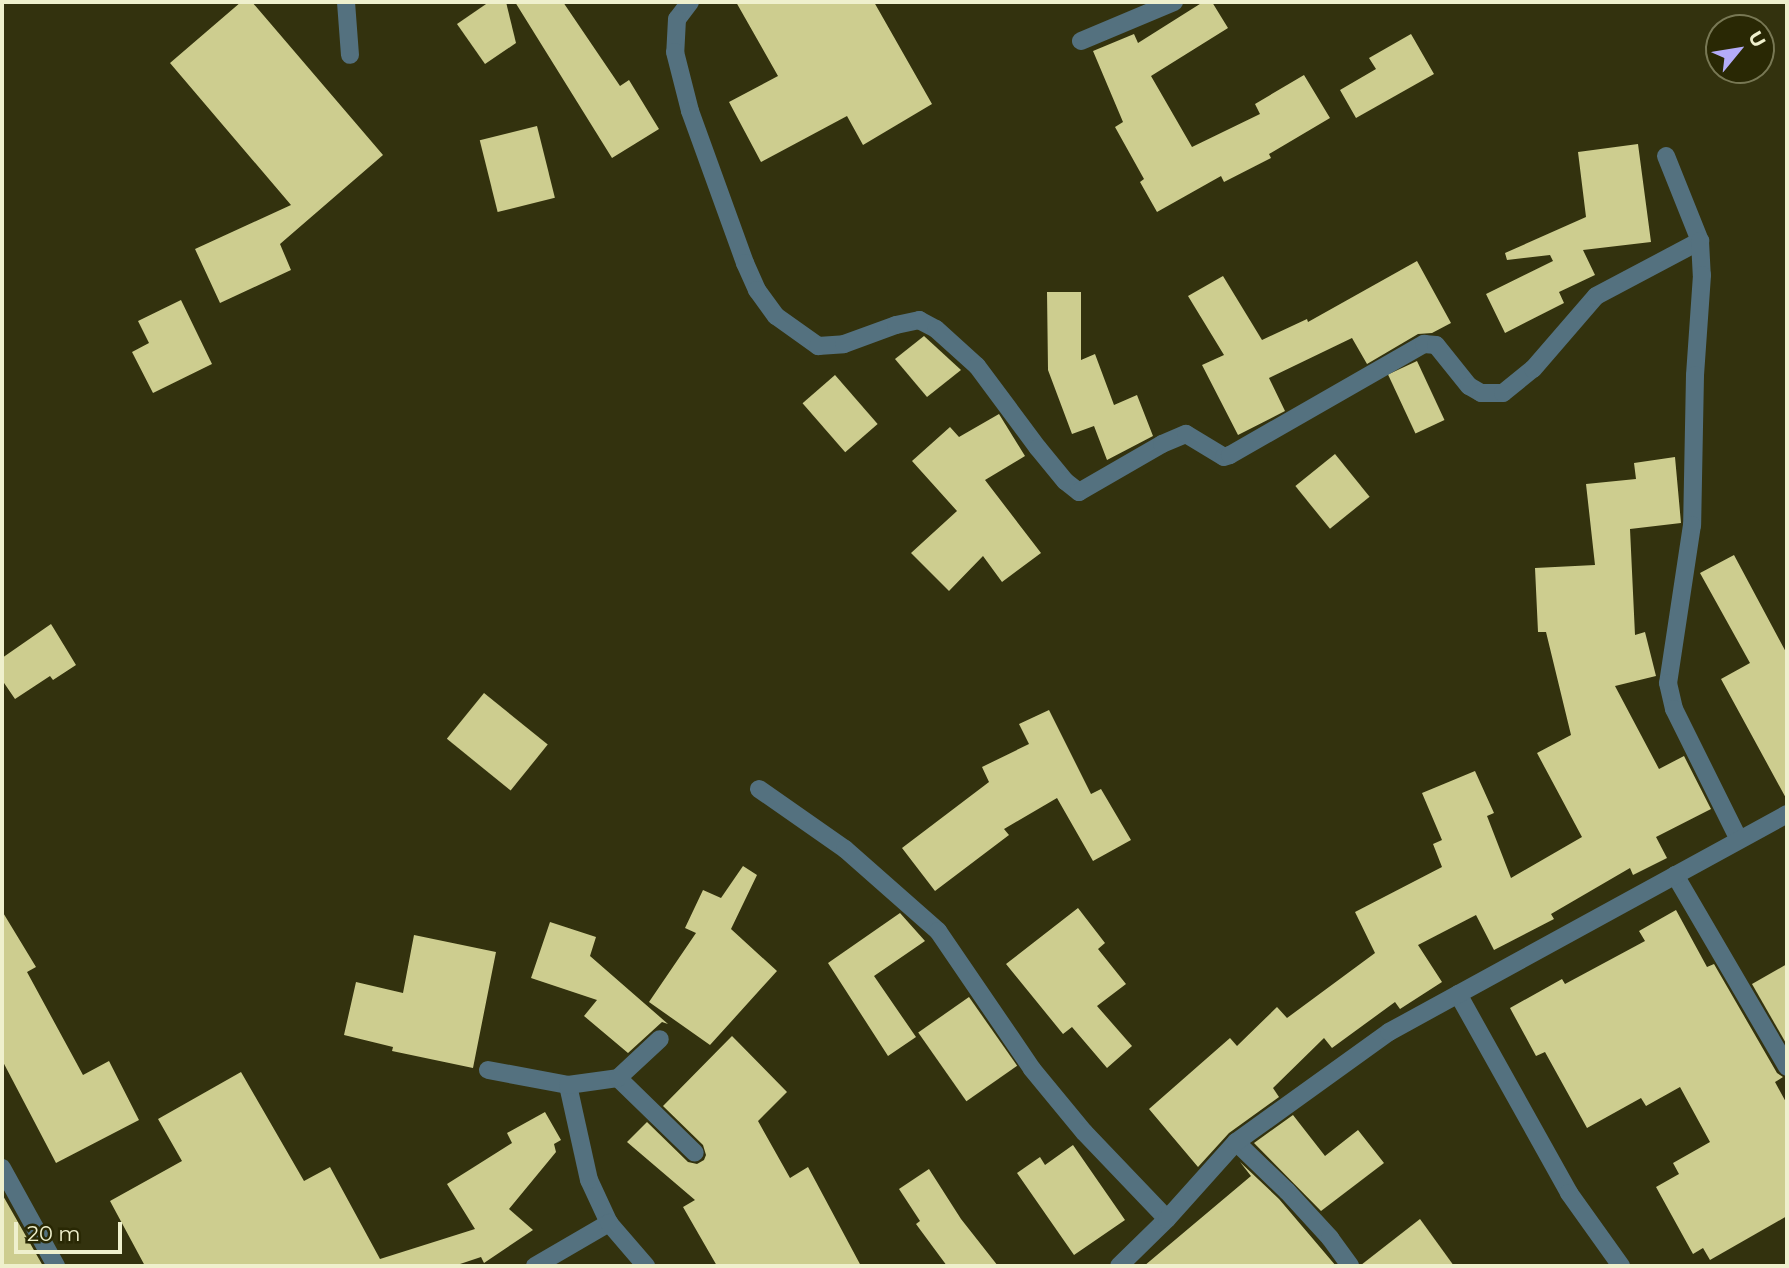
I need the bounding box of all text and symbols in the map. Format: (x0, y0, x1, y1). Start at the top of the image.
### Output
north arrow (1705, 14, 1775, 84)
text: U (1743, 27, 1771, 51)
scale bar (18, 1208, 126, 1252)
text: 20 m (27, 1221, 81, 1246)

